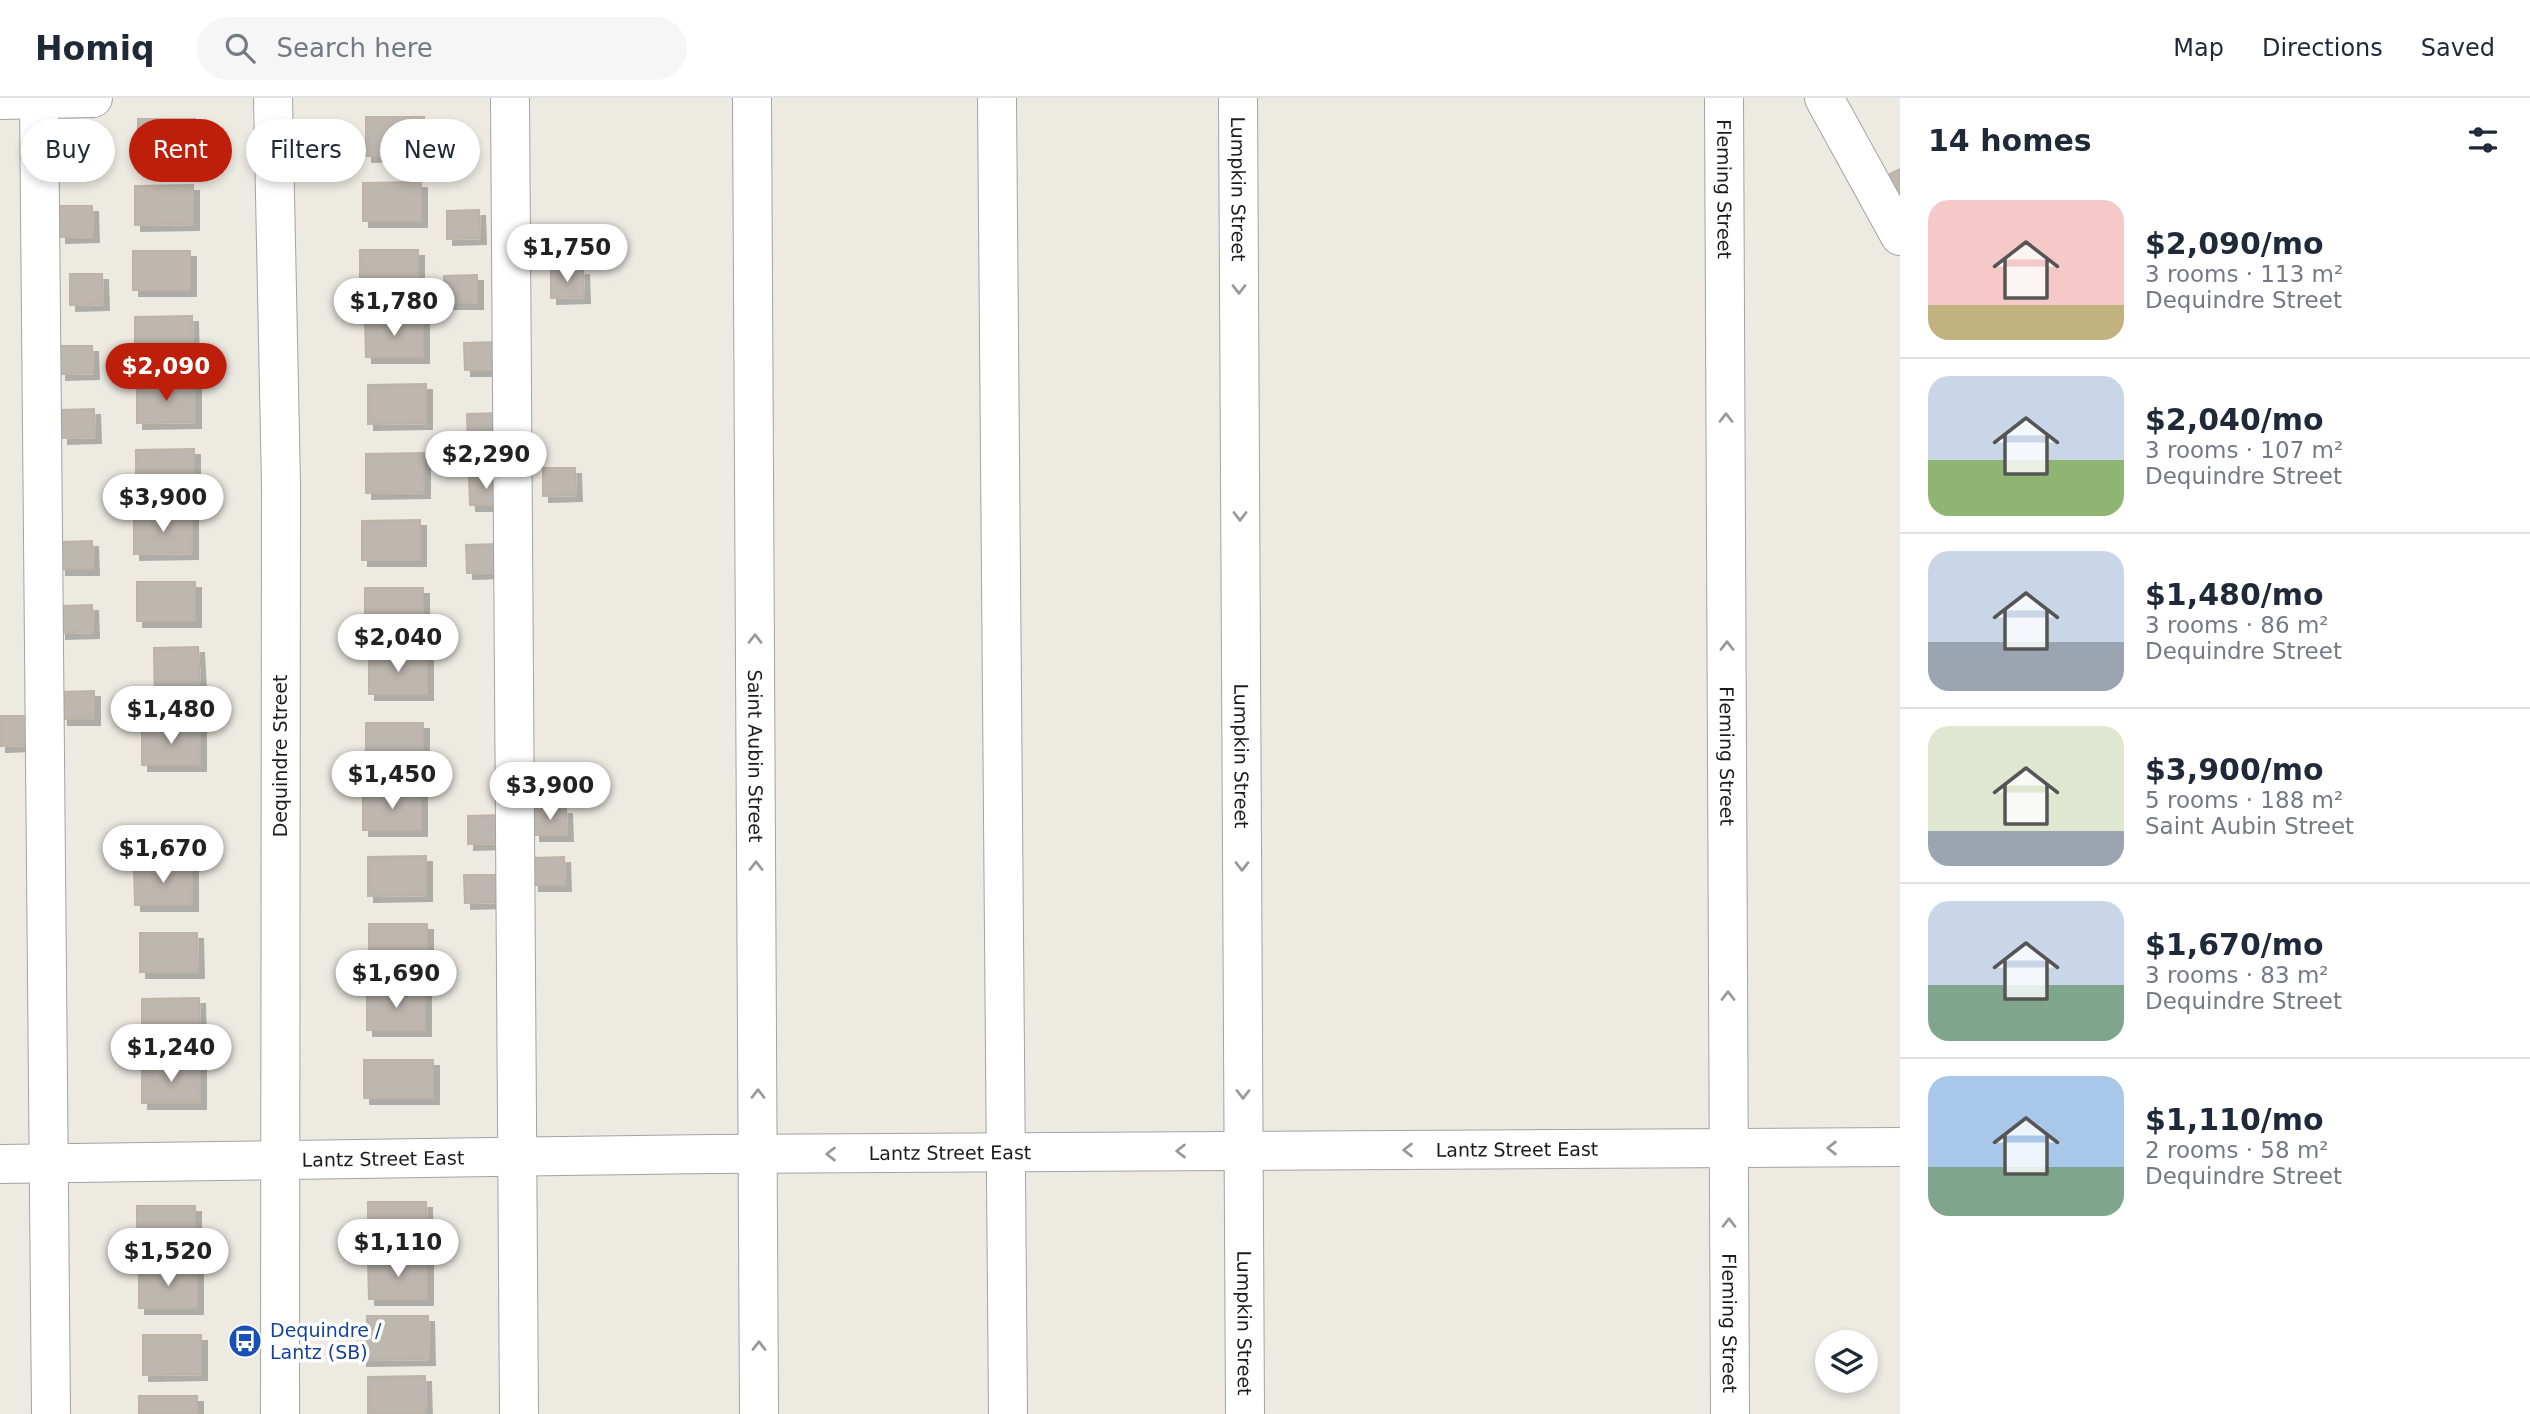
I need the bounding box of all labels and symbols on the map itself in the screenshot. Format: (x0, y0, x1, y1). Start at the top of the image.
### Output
street label: Lumpkin Street (1227, 116, 1250, 262)
street label: Fleming Street (1713, 119, 1736, 259)
pin: $1,750 (510, 225, 624, 284)
pin: $1,780 (337, 278, 451, 338)
one-way arrow (1231, 284, 1247, 294)
pin: $2,090 (109, 344, 223, 403)
one-way arrow (1718, 413, 1734, 423)
pin: $2,290 (429, 432, 543, 491)
pin: $3,900 (106, 474, 220, 534)
one-way arrow (1232, 511, 1248, 522)
pin: $2,040 (341, 614, 455, 674)
one-way arrow (747, 633, 763, 644)
one-way arrow (1719, 640, 1735, 651)
street label: Saint Aubin Street (744, 670, 767, 842)
street label: Dequindre Street (269, 675, 291, 837)
street label: Lumpkin Street (1230, 683, 1253, 829)
pin: $1,480 (114, 686, 228, 746)
street label: Fleming Street (1716, 686, 1738, 826)
pin: $1,450 (335, 752, 449, 811)
pin: $3,900 (493, 762, 607, 822)
pin: $1,670 (106, 826, 220, 885)
one-way arrow (748, 861, 764, 871)
one-way arrow (1234, 861, 1250, 872)
pin: $1,690 (339, 950, 453, 1010)
one-way arrow (1720, 990, 1736, 1001)
pin: $1,240 (114, 1024, 228, 1084)
one-way arrow (750, 1088, 766, 1099)
one-way arrow (1235, 1089, 1251, 1099)
street label: Lantz Street East (1436, 1138, 1598, 1161)
one-way arrow (1826, 1140, 1837, 1156)
street label: Lantz Street East (869, 1141, 1031, 1164)
one-way arrow (1403, 1142, 1413, 1158)
one-way arrow (1175, 1143, 1186, 1159)
street label: Lantz Street East (301, 1146, 464, 1171)
one-way arrow (825, 1146, 836, 1162)
one-way arrow (1721, 1218, 1737, 1228)
pin: $1,110 (341, 1220, 455, 1279)
pin: $1,520 (111, 1228, 225, 1288)
street label: Lumpkin Street (1233, 1250, 1256, 1396)
street label: Fleming Street (1718, 1253, 1741, 1393)
place label: Dequindre / Lantz (SB) (270, 1319, 382, 1363)
bus stop icon: Dequindre / Lantz (SB) (226, 1322, 264, 1360)
one-way arrow (751, 1340, 767, 1351)

